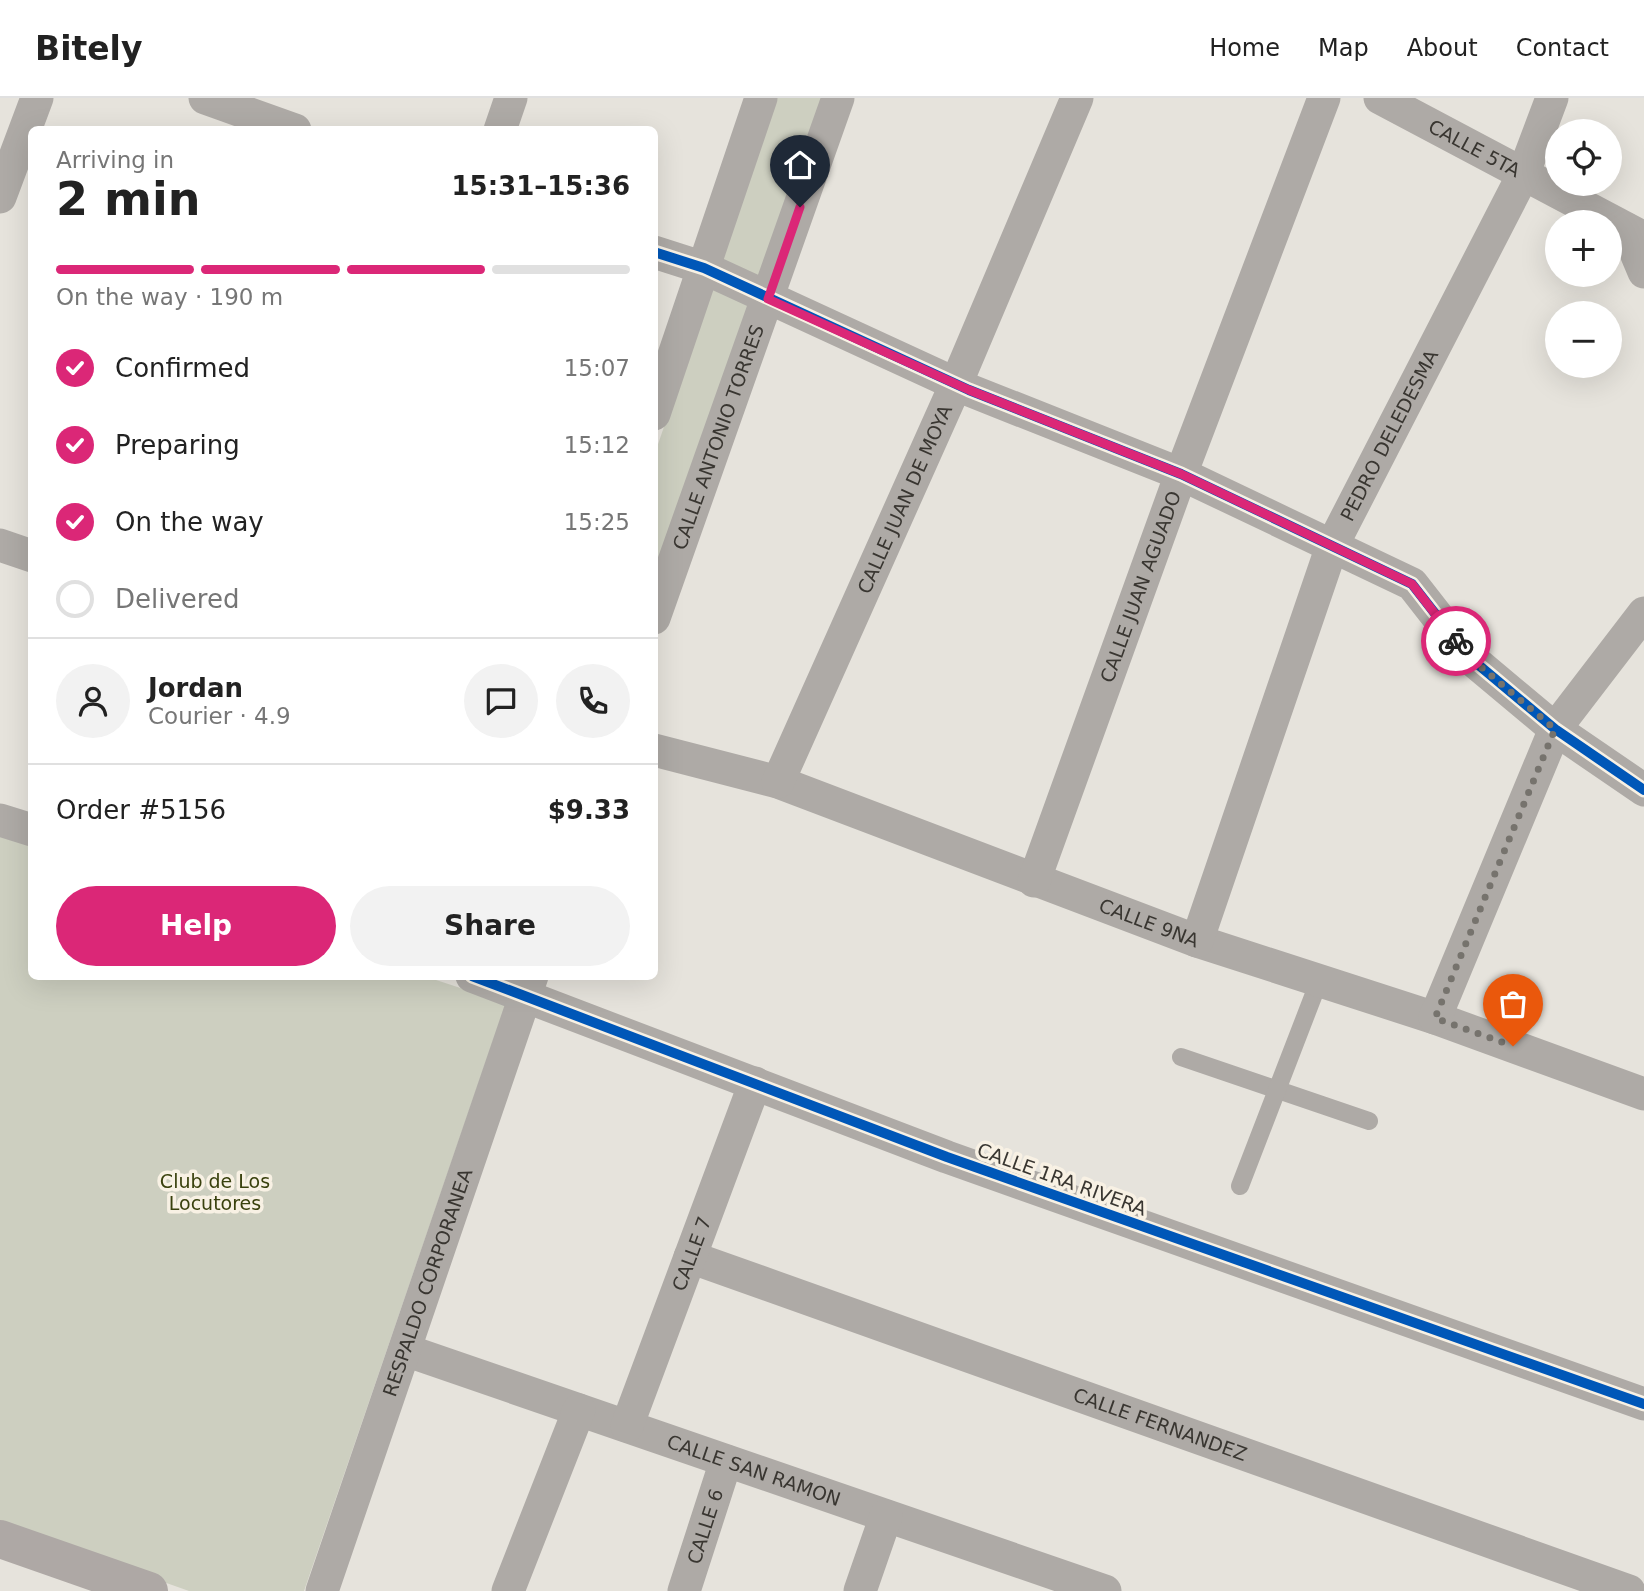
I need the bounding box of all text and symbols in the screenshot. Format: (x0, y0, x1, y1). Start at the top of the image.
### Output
text: Bitely (35, 29, 142, 68)
text: Home (1209, 34, 1280, 62)
text: Map (1318, 34, 1369, 62)
text: About (1407, 34, 1478, 62)
text: Contact (1516, 34, 1609, 62)
street label: CALLE 5TA (1425, 115, 1524, 181)
map controls (1545, 119, 1622, 378)
button: locate (1545, 119, 1622, 196)
pin (770, 135, 830, 207)
icon: home (781, 146, 819, 184)
text: Arriving in (56, 147, 174, 173)
text: 15:31–15:36 (451, 171, 630, 201)
text: 2 min (56, 172, 200, 226)
button: + (1545, 210, 1622, 287)
text: On the way · 190 m (56, 284, 283, 310)
button: − (1545, 301, 1622, 378)
street label: CALLE ANTONIO TORRES (668, 322, 768, 552)
street label: PEDRO DELEDESMA (1336, 346, 1442, 525)
icon: check (56, 349, 94, 387)
text: Confirmed (115, 353, 250, 383)
text: 15:07 (564, 355, 630, 381)
street label: CALLE JUAN DE MOYA (853, 401, 956, 597)
icon: check (56, 426, 94, 464)
text: Preparing (115, 430, 240, 460)
text: 15:12 (564, 432, 630, 458)
street label: CALLE JUAN AGUADO (1096, 488, 1185, 685)
icon: check (56, 503, 94, 541)
text: On the way (115, 507, 264, 537)
text: 15:25 (564, 509, 630, 535)
text: Delivered (115, 584, 239, 614)
courier (1421, 606, 1491, 676)
icon: bike (1437, 622, 1475, 660)
button: person (56, 664, 130, 738)
button: chat (464, 664, 538, 738)
button: phone (556, 664, 630, 738)
text: Jordan (148, 673, 243, 703)
text: Courier · 4.9 (148, 703, 291, 729)
text: Order #5156 (56, 795, 226, 825)
text: $9.33 (548, 795, 630, 825)
button: Help (56, 886, 336, 966)
button: Share (350, 886, 630, 966)
street label: CALLE 9NA (1096, 894, 1202, 952)
pin (1483, 974, 1543, 1046)
icon: bag (1494, 985, 1532, 1023)
street label: CALLE 1RA RIVERA (974, 1138, 1150, 1220)
street label: RESPALDO CORPORANEA (378, 1166, 476, 1399)
park label: Club de Los Locutores (160, 1170, 270, 1214)
street label: CALLE 7 (667, 1213, 715, 1294)
street label: CALLE FERNANDEZ (1070, 1383, 1250, 1465)
street label: CALLE SAN RAMON (664, 1430, 844, 1510)
street label: CALLE 6 (683, 1486, 727, 1567)

